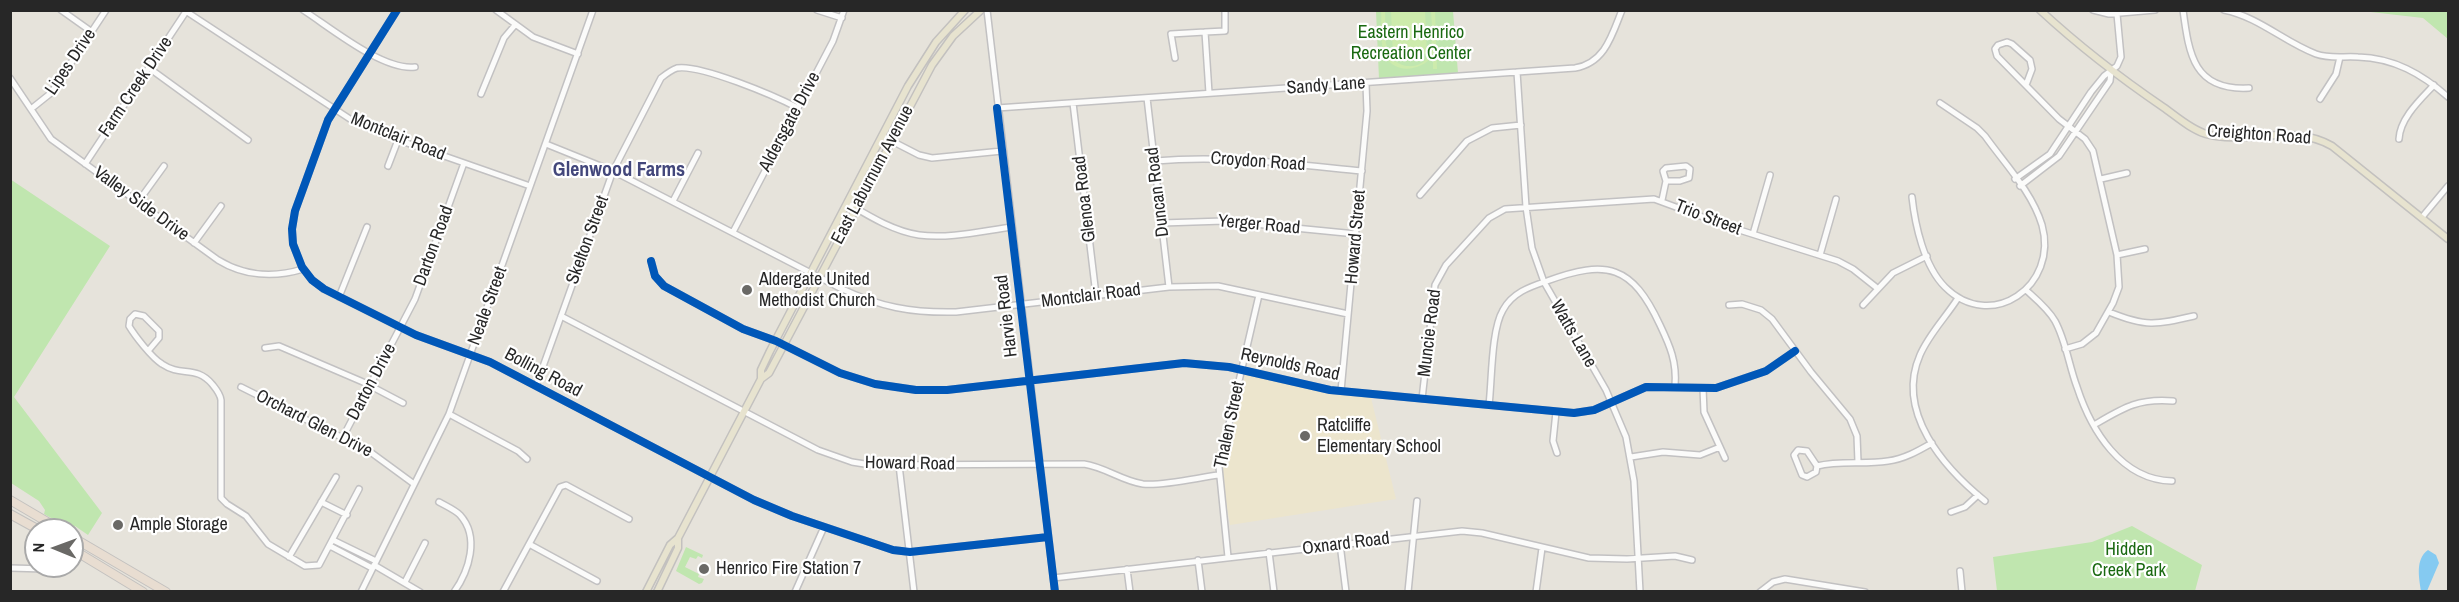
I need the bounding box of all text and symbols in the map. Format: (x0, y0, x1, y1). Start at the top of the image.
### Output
park label: Eastern Henrico Recreation Center (1351, 22, 1471, 64)
street label: Lipes Drive (41, 25, 101, 99)
street label: Farm Creek Drive (94, 33, 178, 141)
street label: Aldersgate Drive (755, 68, 825, 176)
street label: Sandy Lane (1286, 72, 1366, 100)
street label: East Laburnum Avenue (827, 102, 919, 248)
street label: Montclair Road (348, 108, 448, 166)
street label: Creighton Road (2206, 121, 2312, 149)
street label: Duncan Road (1142, 146, 1174, 238)
street label: Croydon Road (1210, 148, 1306, 176)
street label: Glenoa Road (1069, 155, 1101, 243)
district label: Glenwood Farms (553, 159, 685, 183)
street label: Valley Side Drive (89, 162, 193, 246)
street label: Howard Street (1341, 189, 1371, 285)
street label: Skelton Street (562, 193, 614, 287)
street label: Trio Street (1672, 196, 1744, 240)
street label: Darton Road (410, 203, 458, 289)
street label: Yerger Road (1217, 211, 1301, 239)
street label: Neale Street (464, 264, 512, 348)
place label: Aldergate United Methodist Church (759, 269, 875, 312)
street label: Harvie Road (991, 274, 1023, 358)
street label: Montclair Road (1040, 279, 1142, 313)
marker: Aldergate United Methodist Church (740, 283, 754, 297)
street label: Muncie Road (1414, 288, 1446, 378)
street label: Watts Lane (1545, 297, 1601, 371)
street label: Darton Drive (343, 340, 401, 424)
street label: Bolling Road (501, 344, 585, 402)
street label: Reynolds Road (1238, 344, 1342, 386)
street label: Thalen Street (1210, 379, 1250, 471)
street label: Orchard Glen Drive (252, 385, 376, 463)
place label: Ratcliffe Elementary School (1317, 415, 1441, 458)
marker: Ratcliffe Elementary School (1298, 429, 1312, 443)
street label: Howard Road (865, 452, 955, 476)
place label: Ample Storage (130, 514, 228, 536)
north arrow (24, 518, 84, 578)
marker: Ample Storage (111, 518, 125, 532)
street label: Oxnard Road (1301, 528, 1391, 560)
park label: Hidden Creek Park (2092, 539, 2166, 582)
text: N (27, 543, 49, 553)
place label: Henrico Fire Station 7 (716, 558, 861, 580)
marker: Henrico Fire Station 7 (697, 562, 711, 576)

